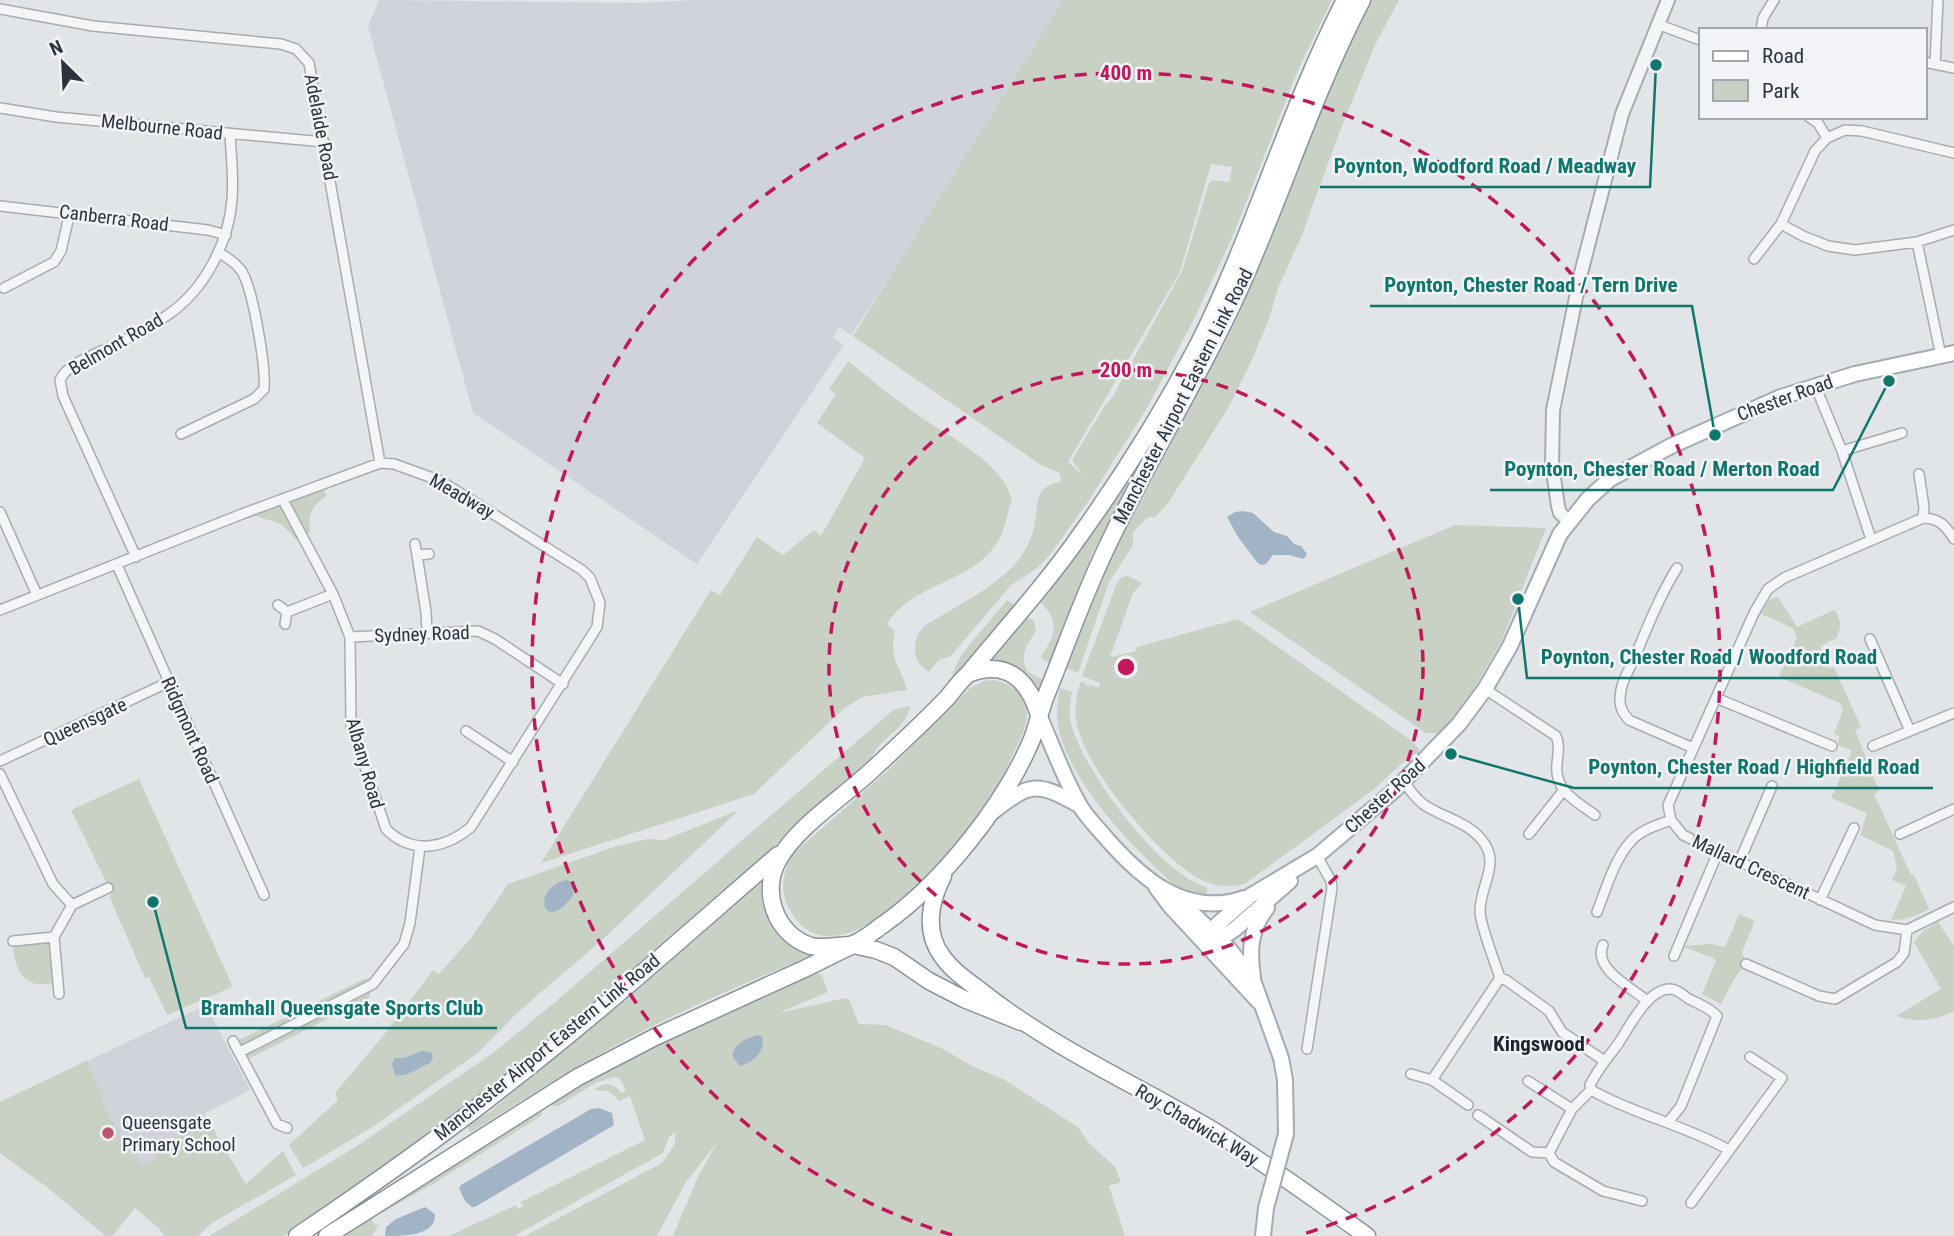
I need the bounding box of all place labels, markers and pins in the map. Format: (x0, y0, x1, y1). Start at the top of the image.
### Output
callout: Poynton, Woodford Road / Meadway (1320, 145, 1650, 187)
callout: Poynton, Chester Road / Tern Drive (1370, 264, 1692, 306)
callout: Poynton, Chester Road / Merton Road (1490, 448, 1833, 490)
callout: Poynton, Chester Road / Woodford Road (1527, 636, 1891, 678)
centre of rings (1114, 655, 1138, 679)
callout: Poynton, Chester Road / Highfield Road (1574, 746, 1933, 788)
callout: Bramhall Queensgate Sports Club (186, 986, 497, 1028)
place label: Queensgate Primary School (122, 1111, 236, 1156)
marker: Queensgate Primary School (100, 1125, 116, 1141)

